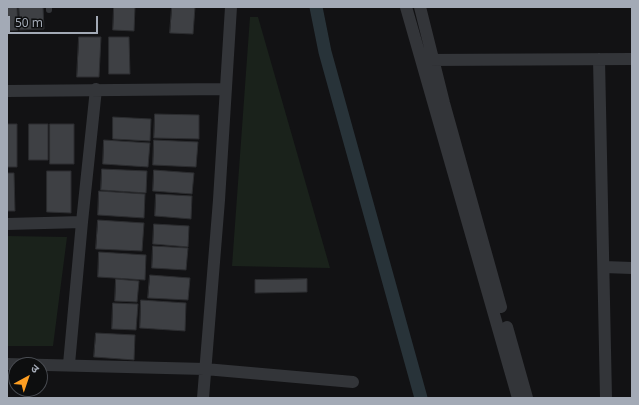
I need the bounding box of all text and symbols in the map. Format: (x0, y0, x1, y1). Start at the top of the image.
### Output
scale bar (10, 8, 100, 34)
text: 50 m (15, 14, 43, 31)
north arrow (8, 357, 48, 397)
text: उ (28, 360, 43, 376)

